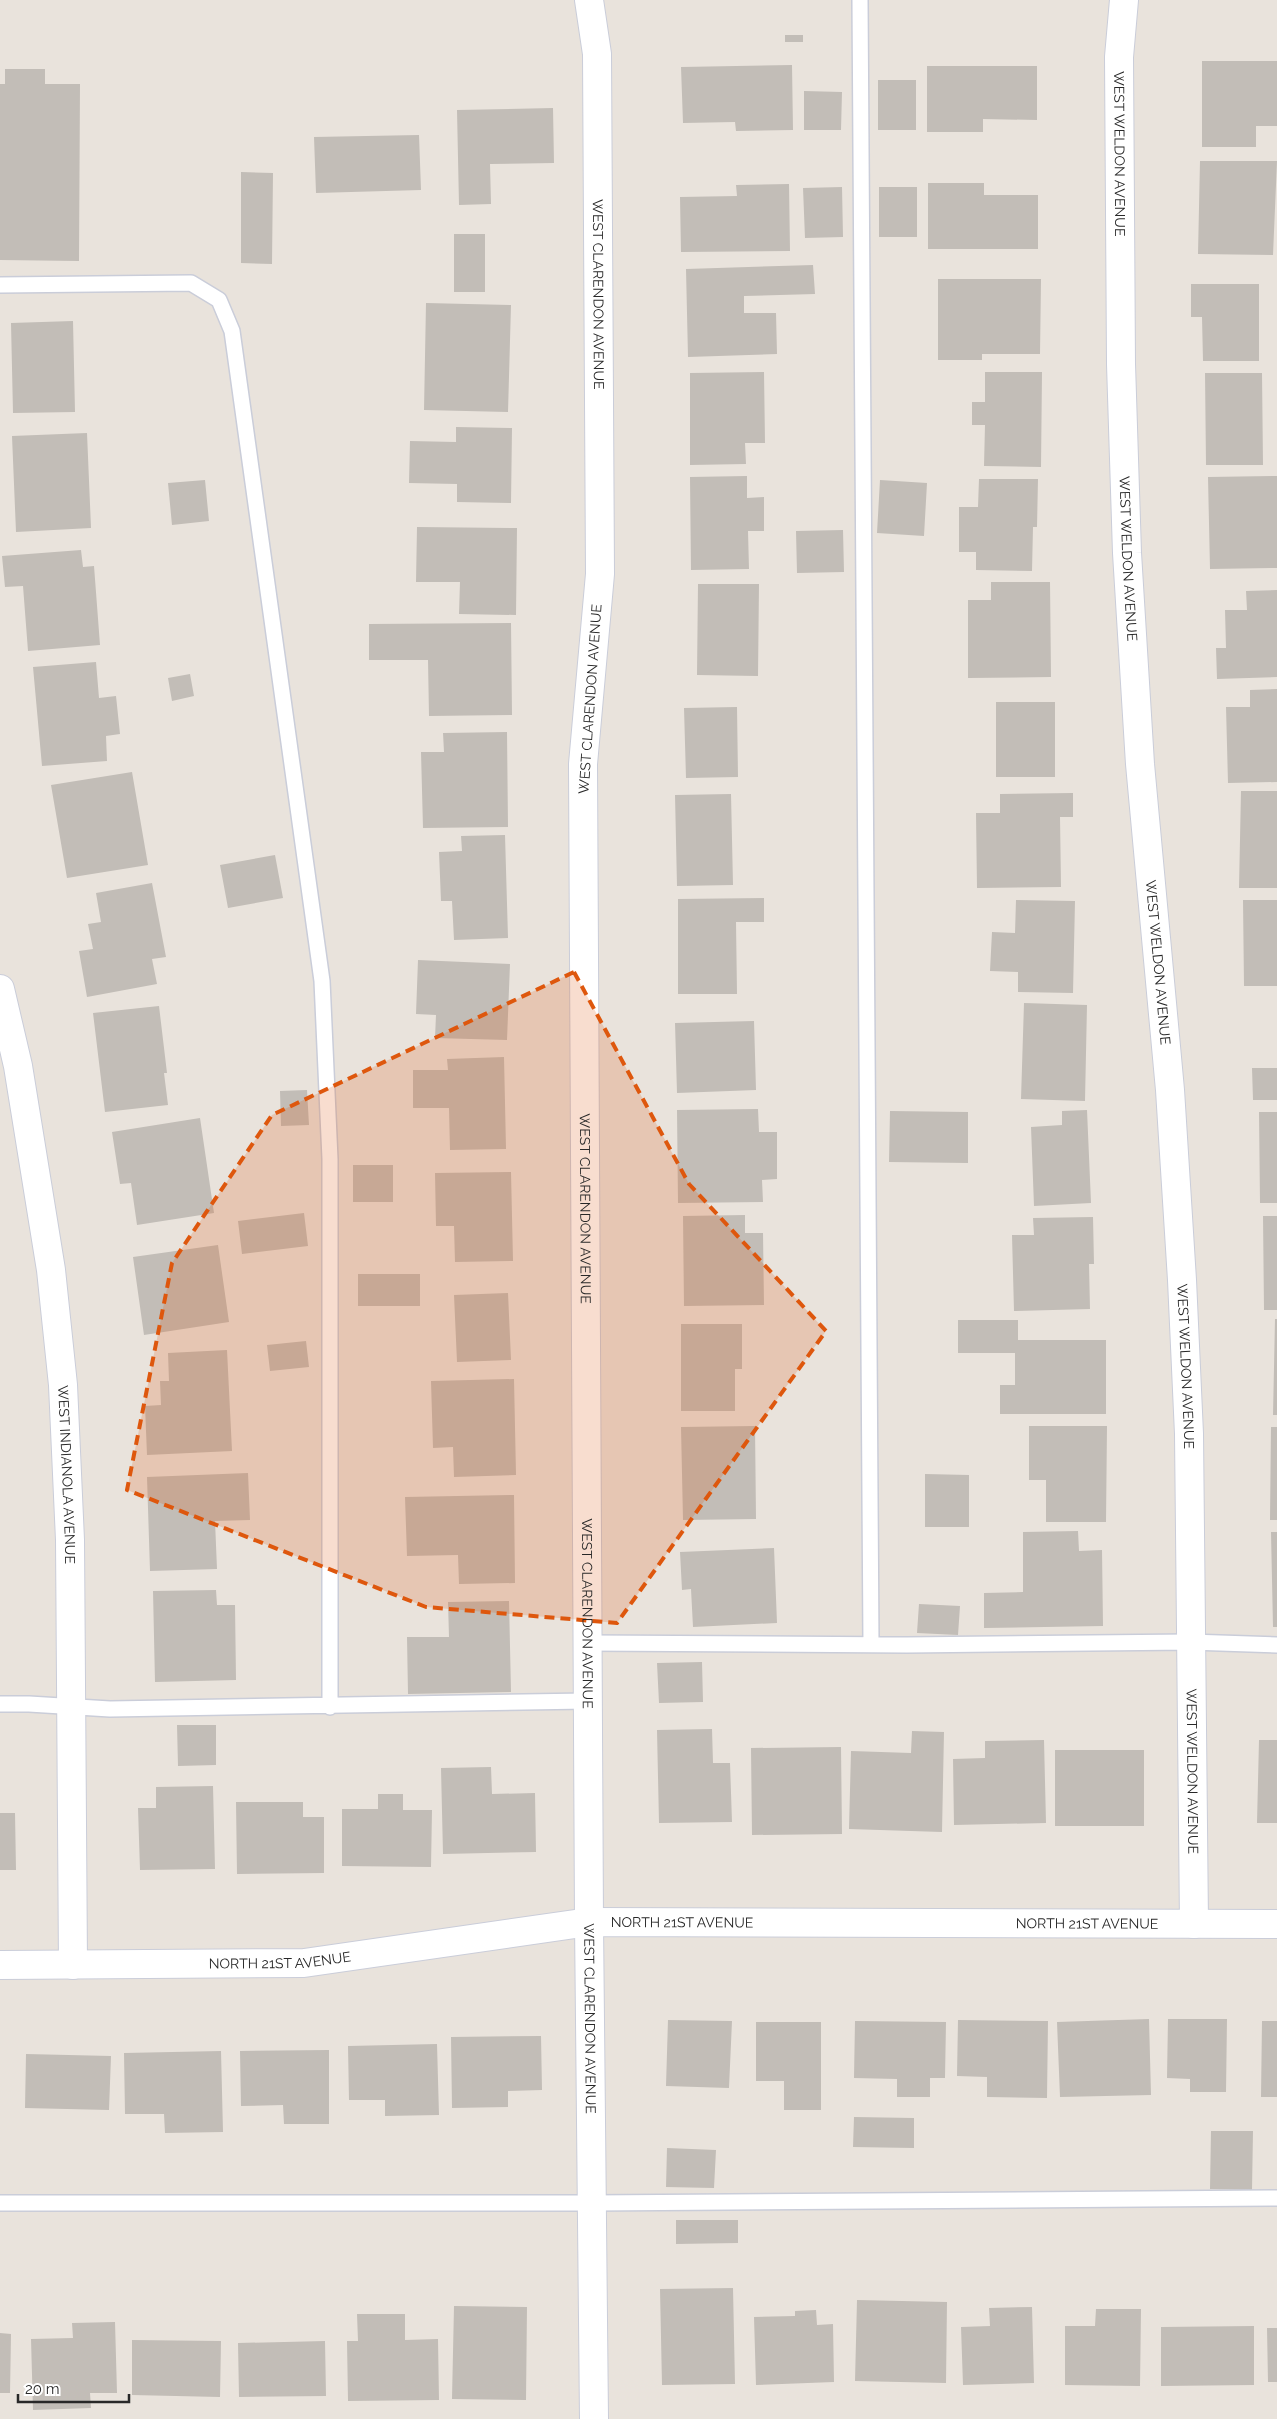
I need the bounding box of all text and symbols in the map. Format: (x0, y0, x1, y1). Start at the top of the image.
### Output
street label: WEST WELDON AVENUE (1111, 71, 1128, 236)
street label: WEST CLARENDON AVENUE (590, 199, 607, 390)
street label: WEST WELDON AVENUE (1117, 476, 1140, 642)
street label: WEST CLARENDON AVENUE (575, 604, 605, 794)
street label: WEST WELDON AVENUE (1143, 879, 1174, 1045)
street label: WEST CLARENDON AVENUE (577, 1114, 594, 1304)
street label: WEST WELDON AVENUE (1174, 1284, 1197, 1449)
street label: WEST INDIANOLA AVENUE (55, 1385, 78, 1564)
street label: WEST CLARENDON AVENUE (579, 1519, 596, 1709)
street label: WEST WELDON AVENUE (1184, 1689, 1201, 1854)
street label: NORTH 21ST AVENUE (611, 1914, 753, 1930)
street label: NORTH 21ST AVENUE (1016, 1915, 1158, 1932)
street label: WEST CLARENDON AVENUE (581, 1923, 599, 2114)
street label: NORTH 21ST AVENUE (209, 1948, 352, 1972)
scale bar (18, 2372, 129, 2404)
text: 20 m (25, 2380, 60, 2398)

